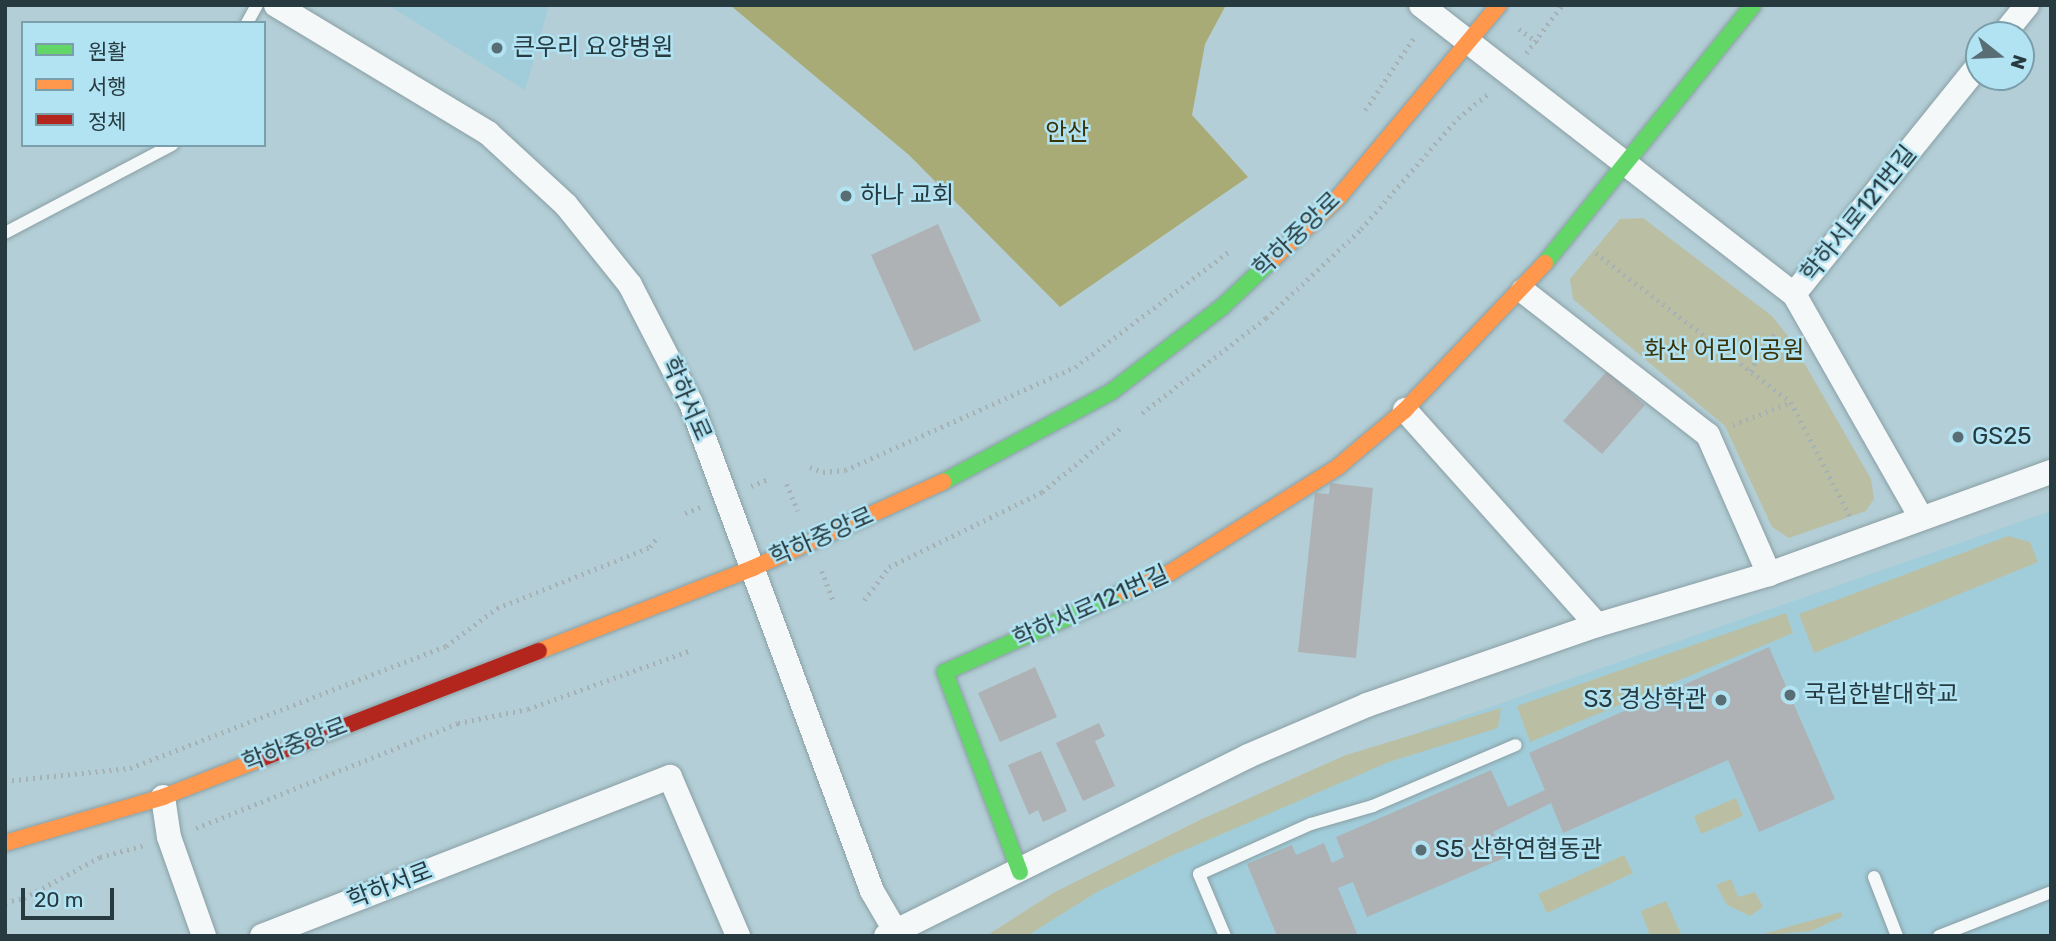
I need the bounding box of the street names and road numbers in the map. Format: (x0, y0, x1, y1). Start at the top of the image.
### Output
street label: 학하서로121번길 (1795, 140, 1923, 288)
street label: 학하중앙로 (1247, 186, 1347, 284)
street label: 학하서로 (655, 353, 717, 445)
street label: 학하중앙로 (766, 501, 878, 573)
street label: 학하서로121번길 (1009, 560, 1173, 654)
street label: 학하중앙로 (238, 712, 352, 778)
street label: 학하서로 (344, 857, 436, 915)

